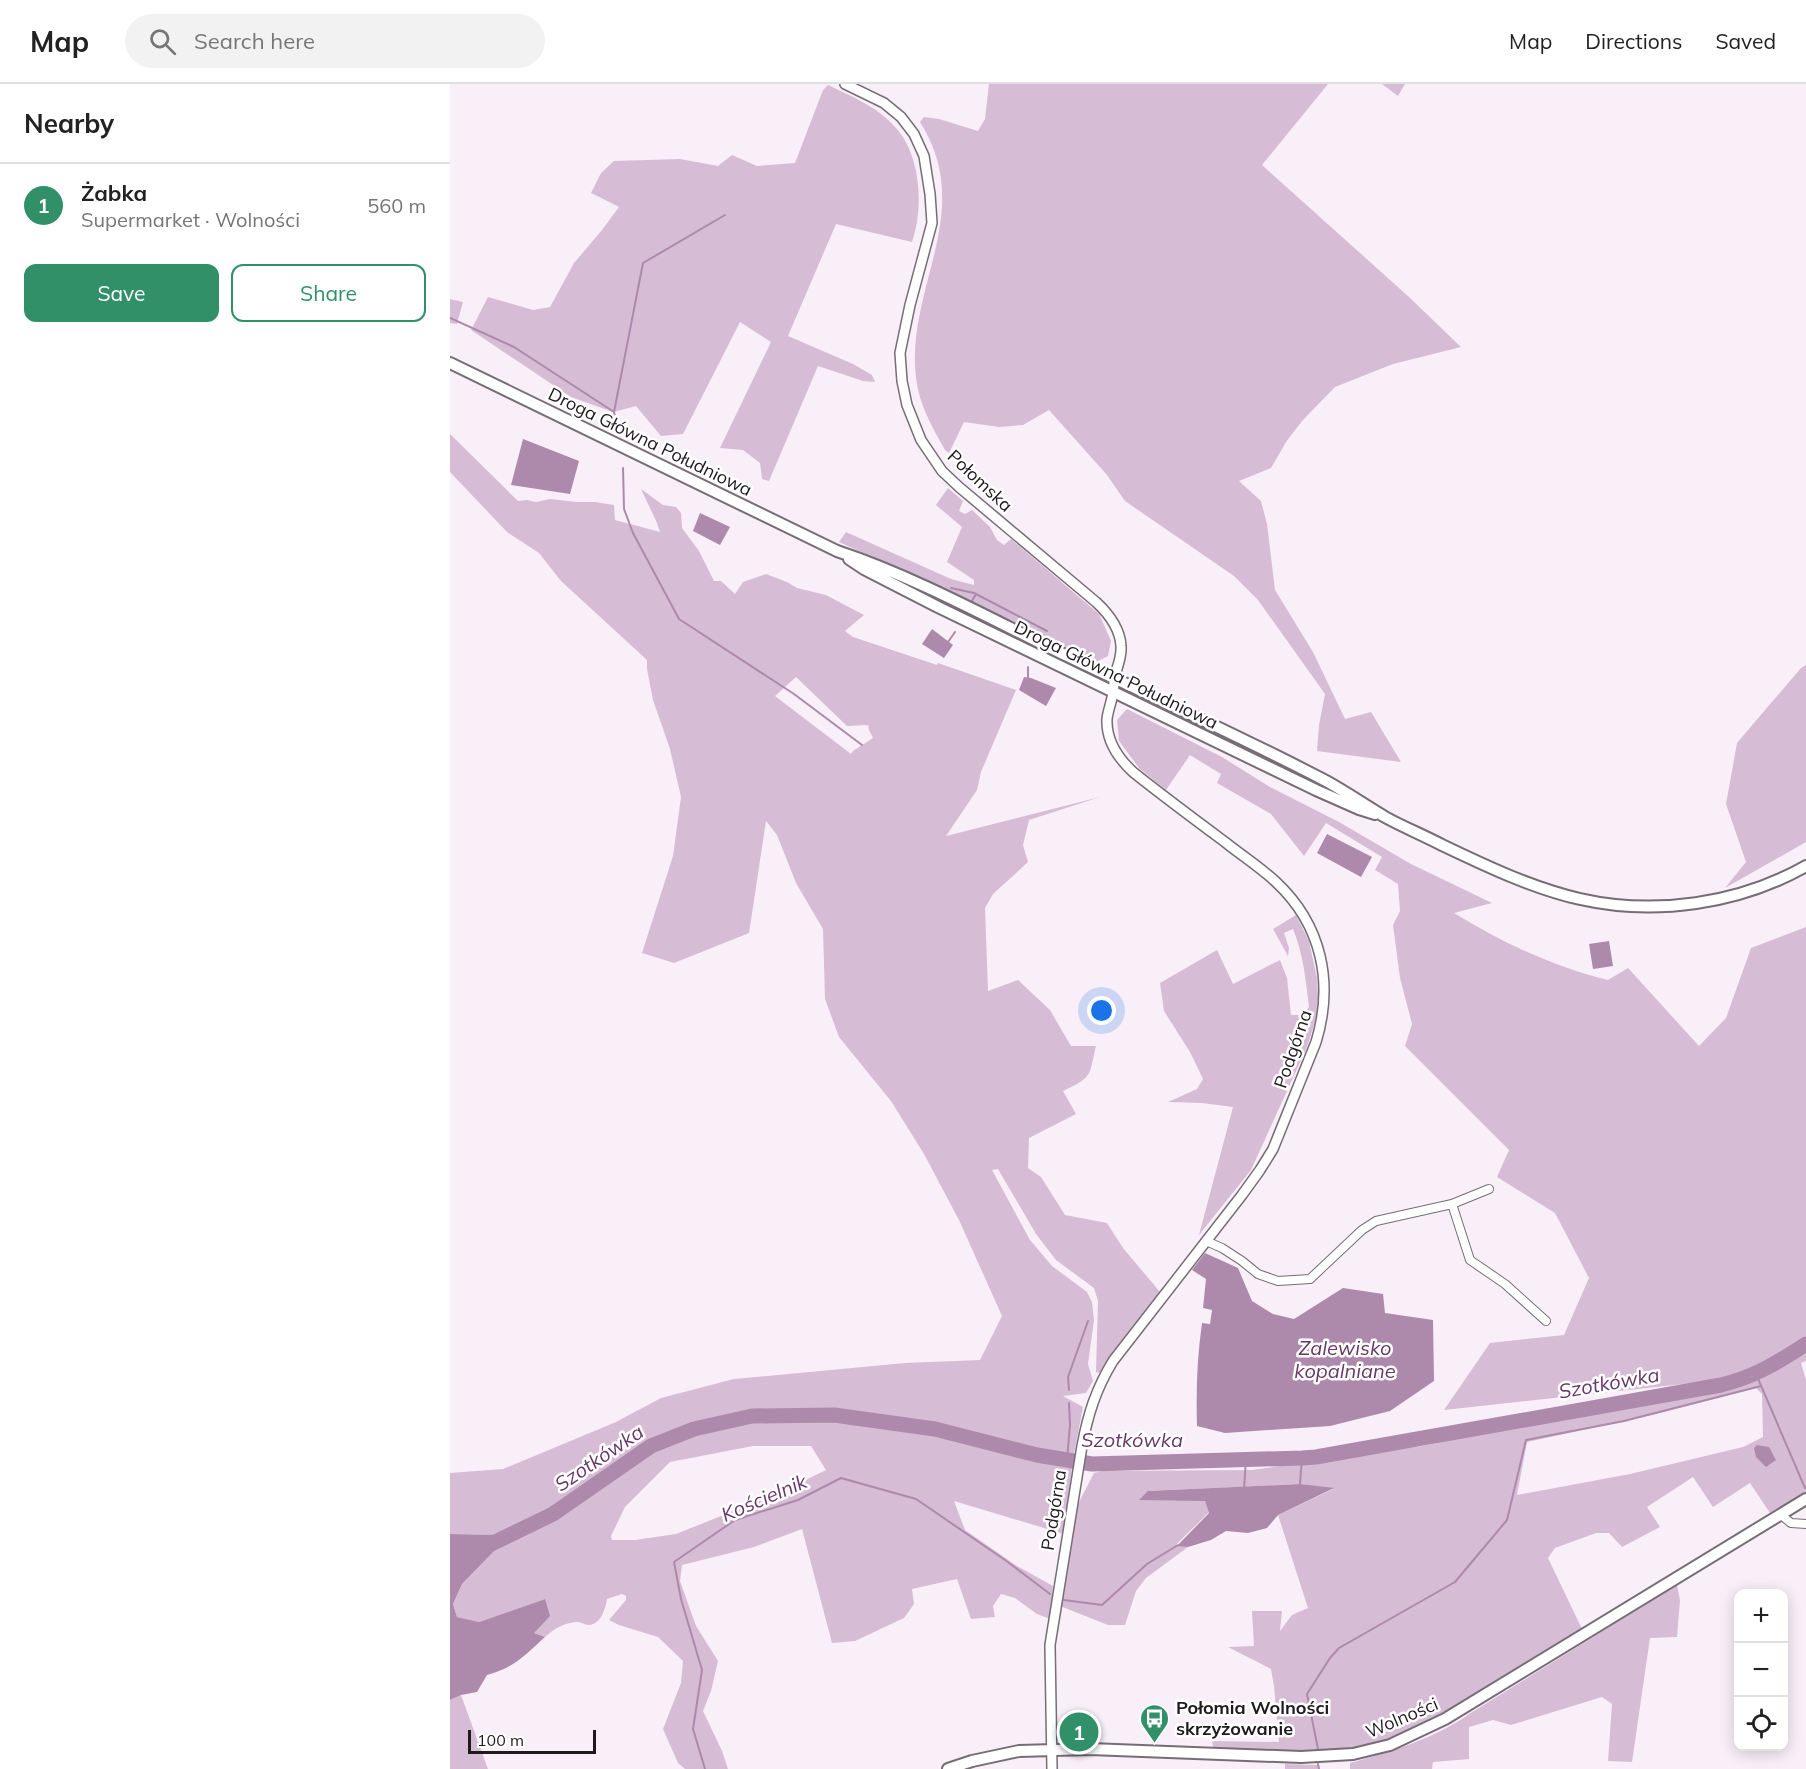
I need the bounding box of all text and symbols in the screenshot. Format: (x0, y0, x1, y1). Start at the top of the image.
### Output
search box (125, 14, 545, 68)
text: Map (30, 24, 89, 59)
icon: search (146, 25, 179, 58)
text: Search here (194, 27, 315, 55)
text: Map (1509, 28, 1552, 54)
text: Directions (1585, 28, 1682, 54)
text: Saved (1715, 28, 1776, 54)
text: Nearby (24, 107, 114, 140)
text: Żabka (81, 179, 147, 207)
text: 1 (38, 193, 50, 218)
text: 560 m (367, 193, 426, 218)
text: Supermarket · Wolności (81, 207, 300, 232)
button: Save (24, 264, 219, 322)
button: Share (231, 264, 426, 322)
street label: Droga Główna Południowa (544, 382, 756, 501)
street label: Połomska (943, 445, 1018, 517)
street label: Droga Główna Południowa (1010, 615, 1222, 734)
your location (1087, 996, 1116, 1025)
street label: Podgórna (1268, 1007, 1317, 1091)
water label: Zalewisko kopalniane (1294, 1335, 1396, 1383)
water label: Szotkówka (1557, 1361, 1661, 1404)
water label: Szotkówka (550, 1419, 648, 1496)
water label: Szotkówka (1081, 1427, 1183, 1452)
water label: Kościelnik (717, 1468, 811, 1527)
street label: Podgórna (1036, 1468, 1071, 1552)
map controls (1734, 1589, 1788, 1751)
button: + (1734, 1589, 1788, 1643)
button: − (1734, 1643, 1788, 1697)
street label: Wolności (1362, 1692, 1441, 1743)
place label: Połomia Wolności skrzyżowanie (1176, 1696, 1329, 1740)
button: locate (1734, 1697, 1788, 1751)
bus stop icon: Połomia Wolności skrzyżowanie (1139, 1702, 1171, 1744)
pin: 1 (1060, 1710, 1098, 1754)
scale bar (468, 1727, 596, 1754)
text: 100 m (477, 1730, 524, 1750)

